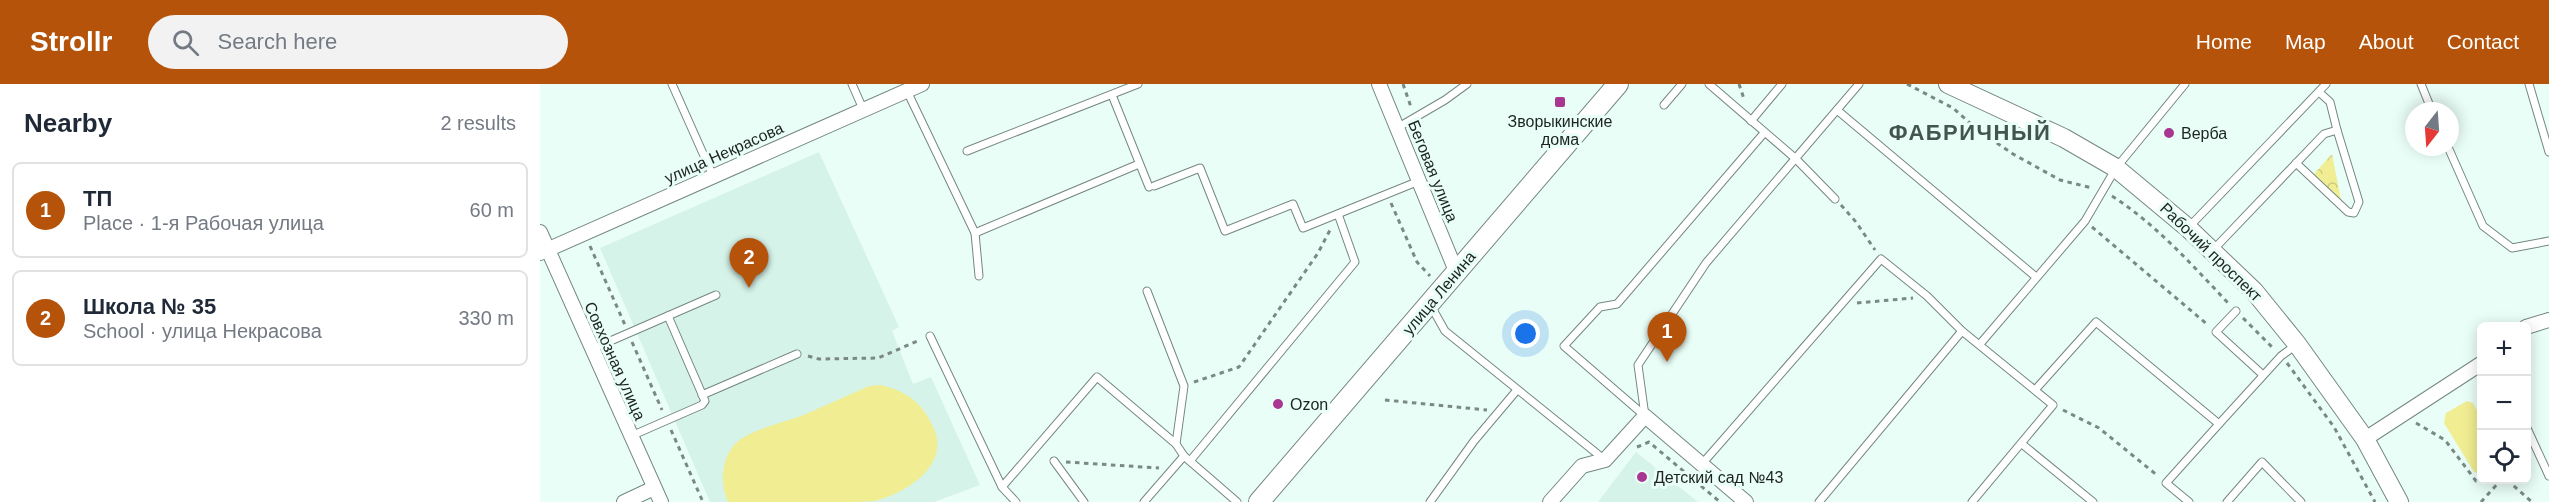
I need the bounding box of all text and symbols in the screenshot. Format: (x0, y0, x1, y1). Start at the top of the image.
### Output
search box (148, 15, 568, 69)
text: Strollr (30, 26, 112, 57)
icon: search (169, 26, 202, 59)
text: Search here (217, 29, 337, 54)
text: Home (2196, 30, 2252, 53)
text: Map (2285, 30, 2326, 53)
text: About (2359, 30, 2414, 53)
text: Contact (2447, 30, 2519, 53)
marker: Зворыкинские дома (1553, 95, 1567, 109)
north arrow (2405, 102, 2459, 156)
text: Nearby (24, 108, 112, 138)
text: 2 results (440, 112, 516, 134)
place label: Зворыкинские дома (1508, 113, 1613, 148)
street label: Беговая улица (1405, 118, 1461, 224)
street label: улица Некрасова (662, 119, 786, 187)
district label: ФАБРИЧНЫЙ (1889, 120, 2051, 145)
place label: Верба (2181, 125, 2227, 142)
marker: Верба (2162, 126, 2176, 140)
text: ТП (83, 186, 112, 211)
text: 1 (40, 199, 51, 221)
text: 60 m (470, 199, 514, 221)
street label: Рабочий проспект (2157, 199, 2266, 305)
text: Place · 1-я Рабочая улица (83, 212, 324, 234)
pin: 2 (730, 238, 768, 288)
street label: улица Ленина (1399, 248, 1479, 338)
text: Школа № 35 (83, 294, 216, 319)
street label: Совхозная улица (581, 299, 649, 423)
text: 2 (40, 307, 51, 329)
text: 330 m (458, 307, 514, 329)
pin: 1 (1648, 312, 1686, 362)
your location (1511, 319, 1540, 348)
text: School · улица Некрасова (83, 320, 322, 342)
map controls (2477, 322, 2531, 484)
button: + (2477, 322, 2531, 376)
button: − (2477, 376, 2531, 430)
place label: Ozon (1290, 396, 1328, 413)
marker: Ozon (1271, 397, 1285, 411)
button: locate (2477, 430, 2531, 484)
place label: Детский сад №43 (1654, 469, 1783, 486)
marker: Детский сад №43 (1635, 470, 1649, 484)

